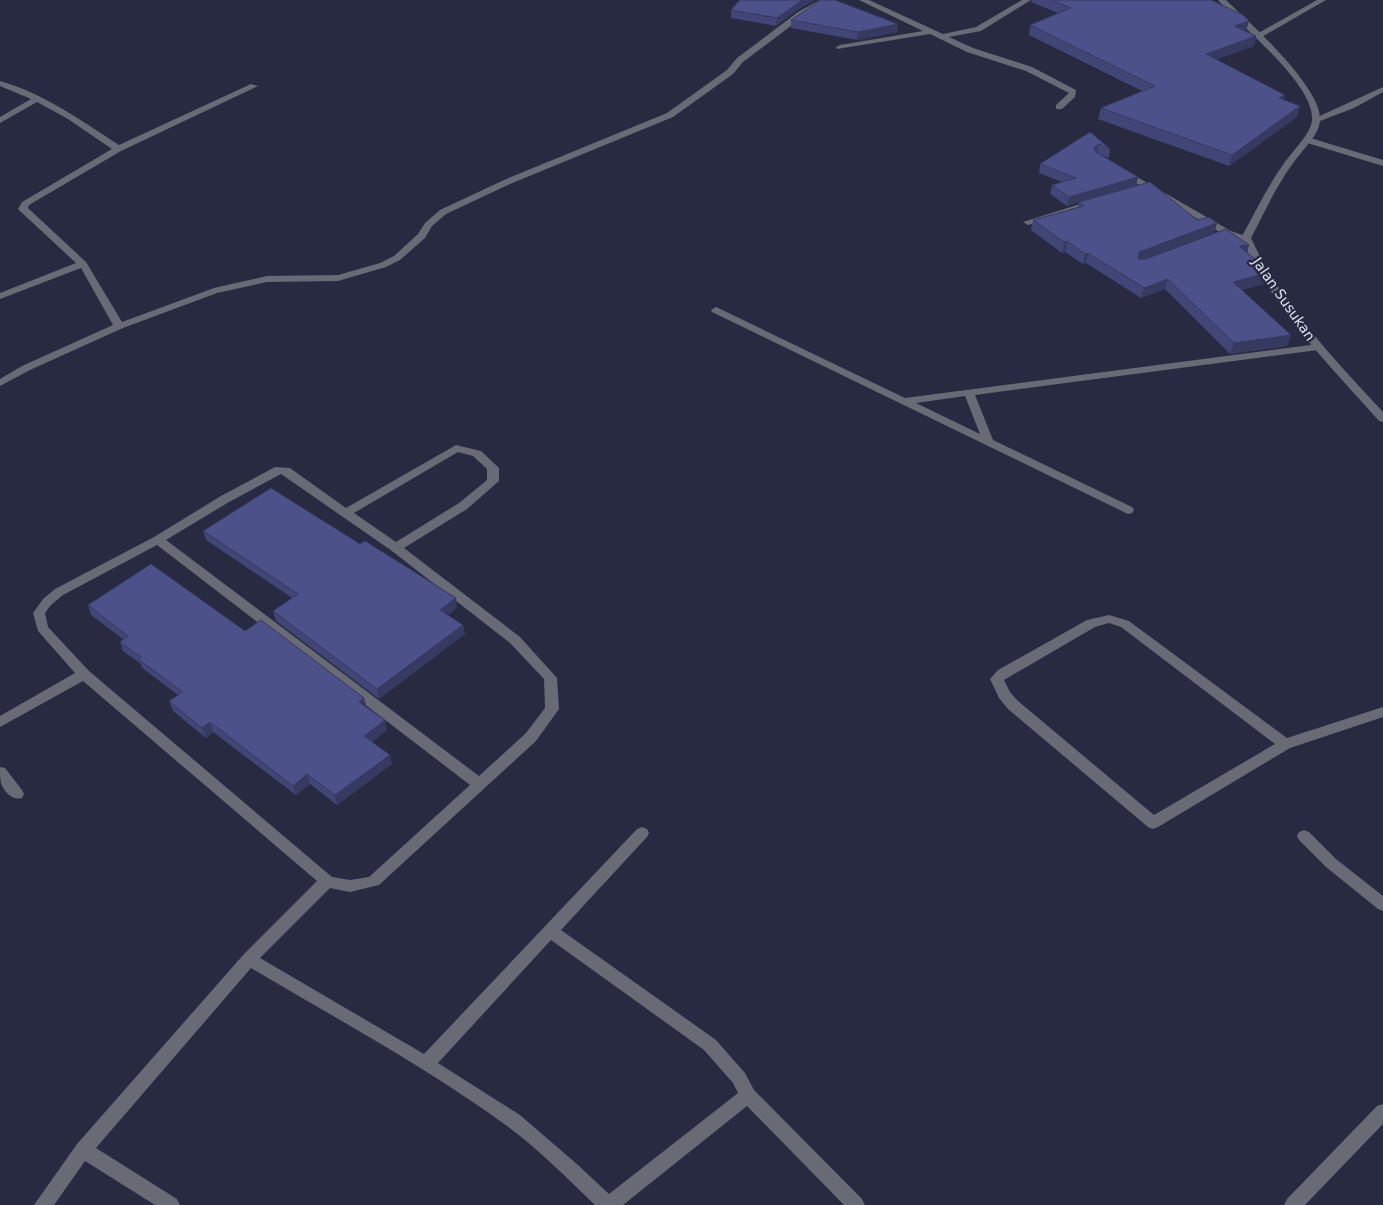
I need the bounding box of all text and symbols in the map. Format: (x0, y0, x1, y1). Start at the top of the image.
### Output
street label: Jalan Susukan (1249, 254, 1319, 344)

